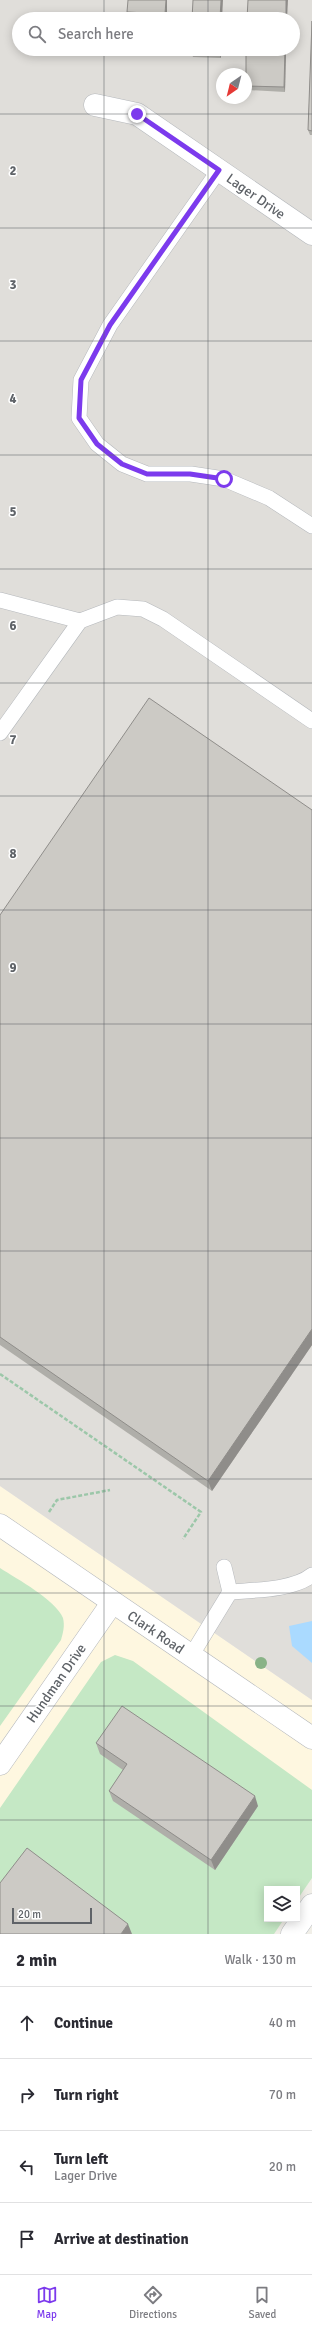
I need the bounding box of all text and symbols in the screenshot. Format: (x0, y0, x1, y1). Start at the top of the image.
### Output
search box (12, 12, 300, 56)
icon: search (26, 23, 48, 45)
text: Search here (58, 25, 134, 43)
north arrow (216, 68, 252, 104)
route end (128, 105, 146, 123)
text: 2 (9, 163, 17, 179)
street label: Lager Drive (223, 170, 289, 223)
text: 3 (9, 277, 17, 293)
text: 4 (9, 391, 17, 407)
route start (215, 470, 233, 488)
text: 5 (9, 504, 17, 520)
text: 6 (9, 618, 17, 634)
text: 7 (9, 732, 17, 748)
text: 8 (9, 846, 17, 862)
text: 9 (9, 960, 17, 976)
street label: Clark Road (124, 1607, 187, 1658)
street label: Hundman Drive (23, 1641, 90, 1726)
map controls (264, 1886, 300, 1922)
button: layers (264, 1886, 300, 1922)
scale bar (12, 1906, 92, 1925)
text: 20 m (18, 1908, 41, 1921)
text: 2 min (16, 1950, 57, 1971)
text: Walk · 130 m (225, 1952, 296, 1968)
icon: ahead (16, 2012, 38, 2034)
text: Continue (54, 2014, 113, 2032)
text: 40 m (269, 2015, 296, 2031)
icon: right (16, 2084, 38, 2106)
text: Turn right (54, 2086, 119, 2104)
text: 70 m (269, 2087, 296, 2103)
text: Turn left (54, 2150, 108, 2168)
icon: left (16, 2156, 38, 2178)
text: 20 m (269, 2159, 296, 2175)
text: Lager Drive (54, 2168, 117, 2184)
icon: arrive (16, 2228, 38, 2250)
text: Arrive at destination (54, 2230, 189, 2248)
tab: Map (36, 2284, 58, 2321)
tab: Directions (129, 2284, 177, 2321)
tab: Saved (249, 2284, 276, 2321)

